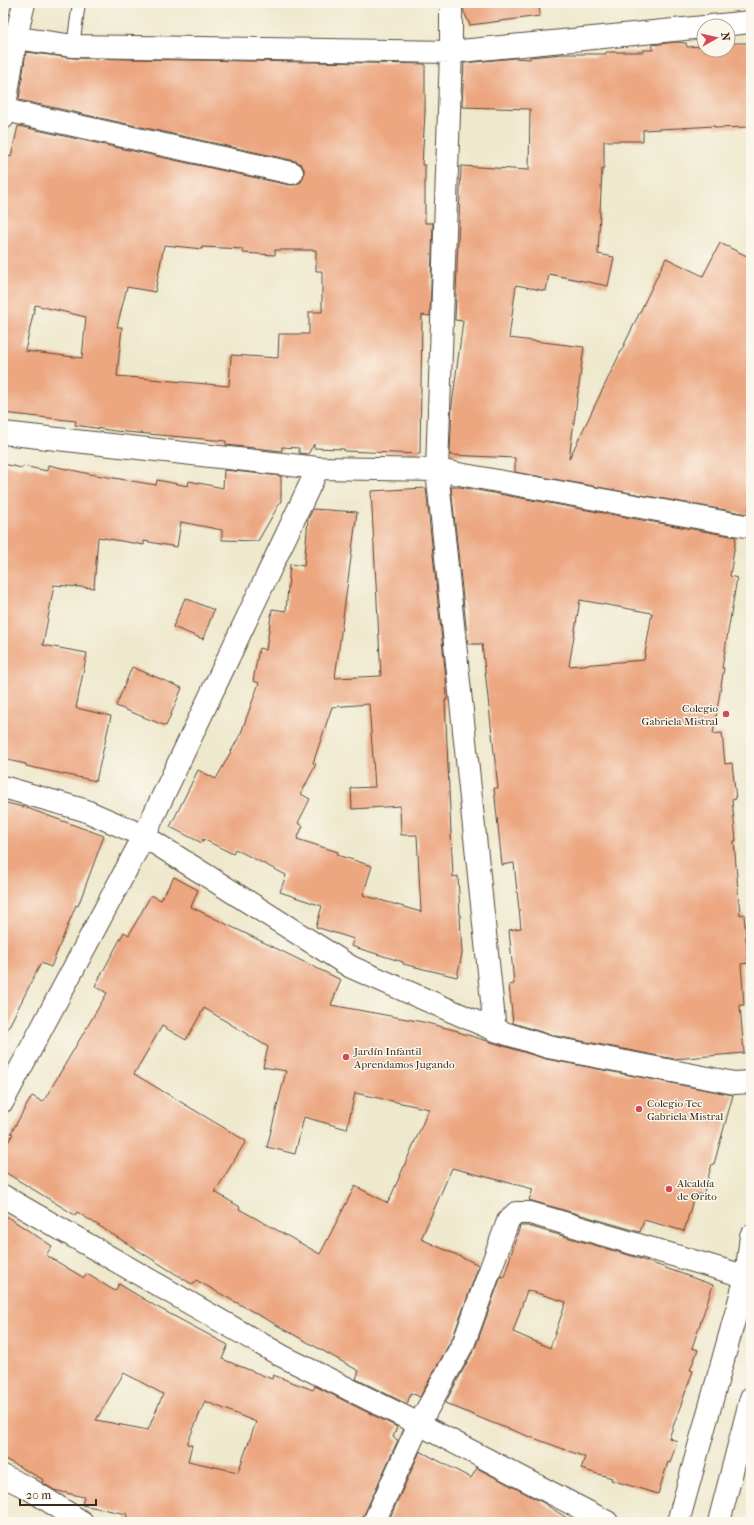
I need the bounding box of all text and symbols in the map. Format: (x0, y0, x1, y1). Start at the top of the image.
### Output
north arrow (696, 18, 736, 58)
text: N (718, 32, 733, 42)
place label: Colegio Gabriela Mistral (642, 702, 718, 728)
marker: Colegio Gabriela Mistral (721, 709, 731, 719)
place label: Jardín Infantil Aprendamos Jugando (353, 1045, 455, 1071)
marker: Jardín Infantil Aprendamos Jugando (341, 1052, 351, 1062)
place label: Colegio Tec Gabriela Mistral (647, 1097, 723, 1123)
marker: Colegio Tec Gabriela Mistral (634, 1104, 644, 1114)
place label: Alcaldía de Orito (676, 1177, 717, 1203)
marker: Alcaldía de Orito (664, 1184, 674, 1194)
scale bar (20, 1481, 96, 1507)
text: 20 m (26, 1488, 51, 1502)

